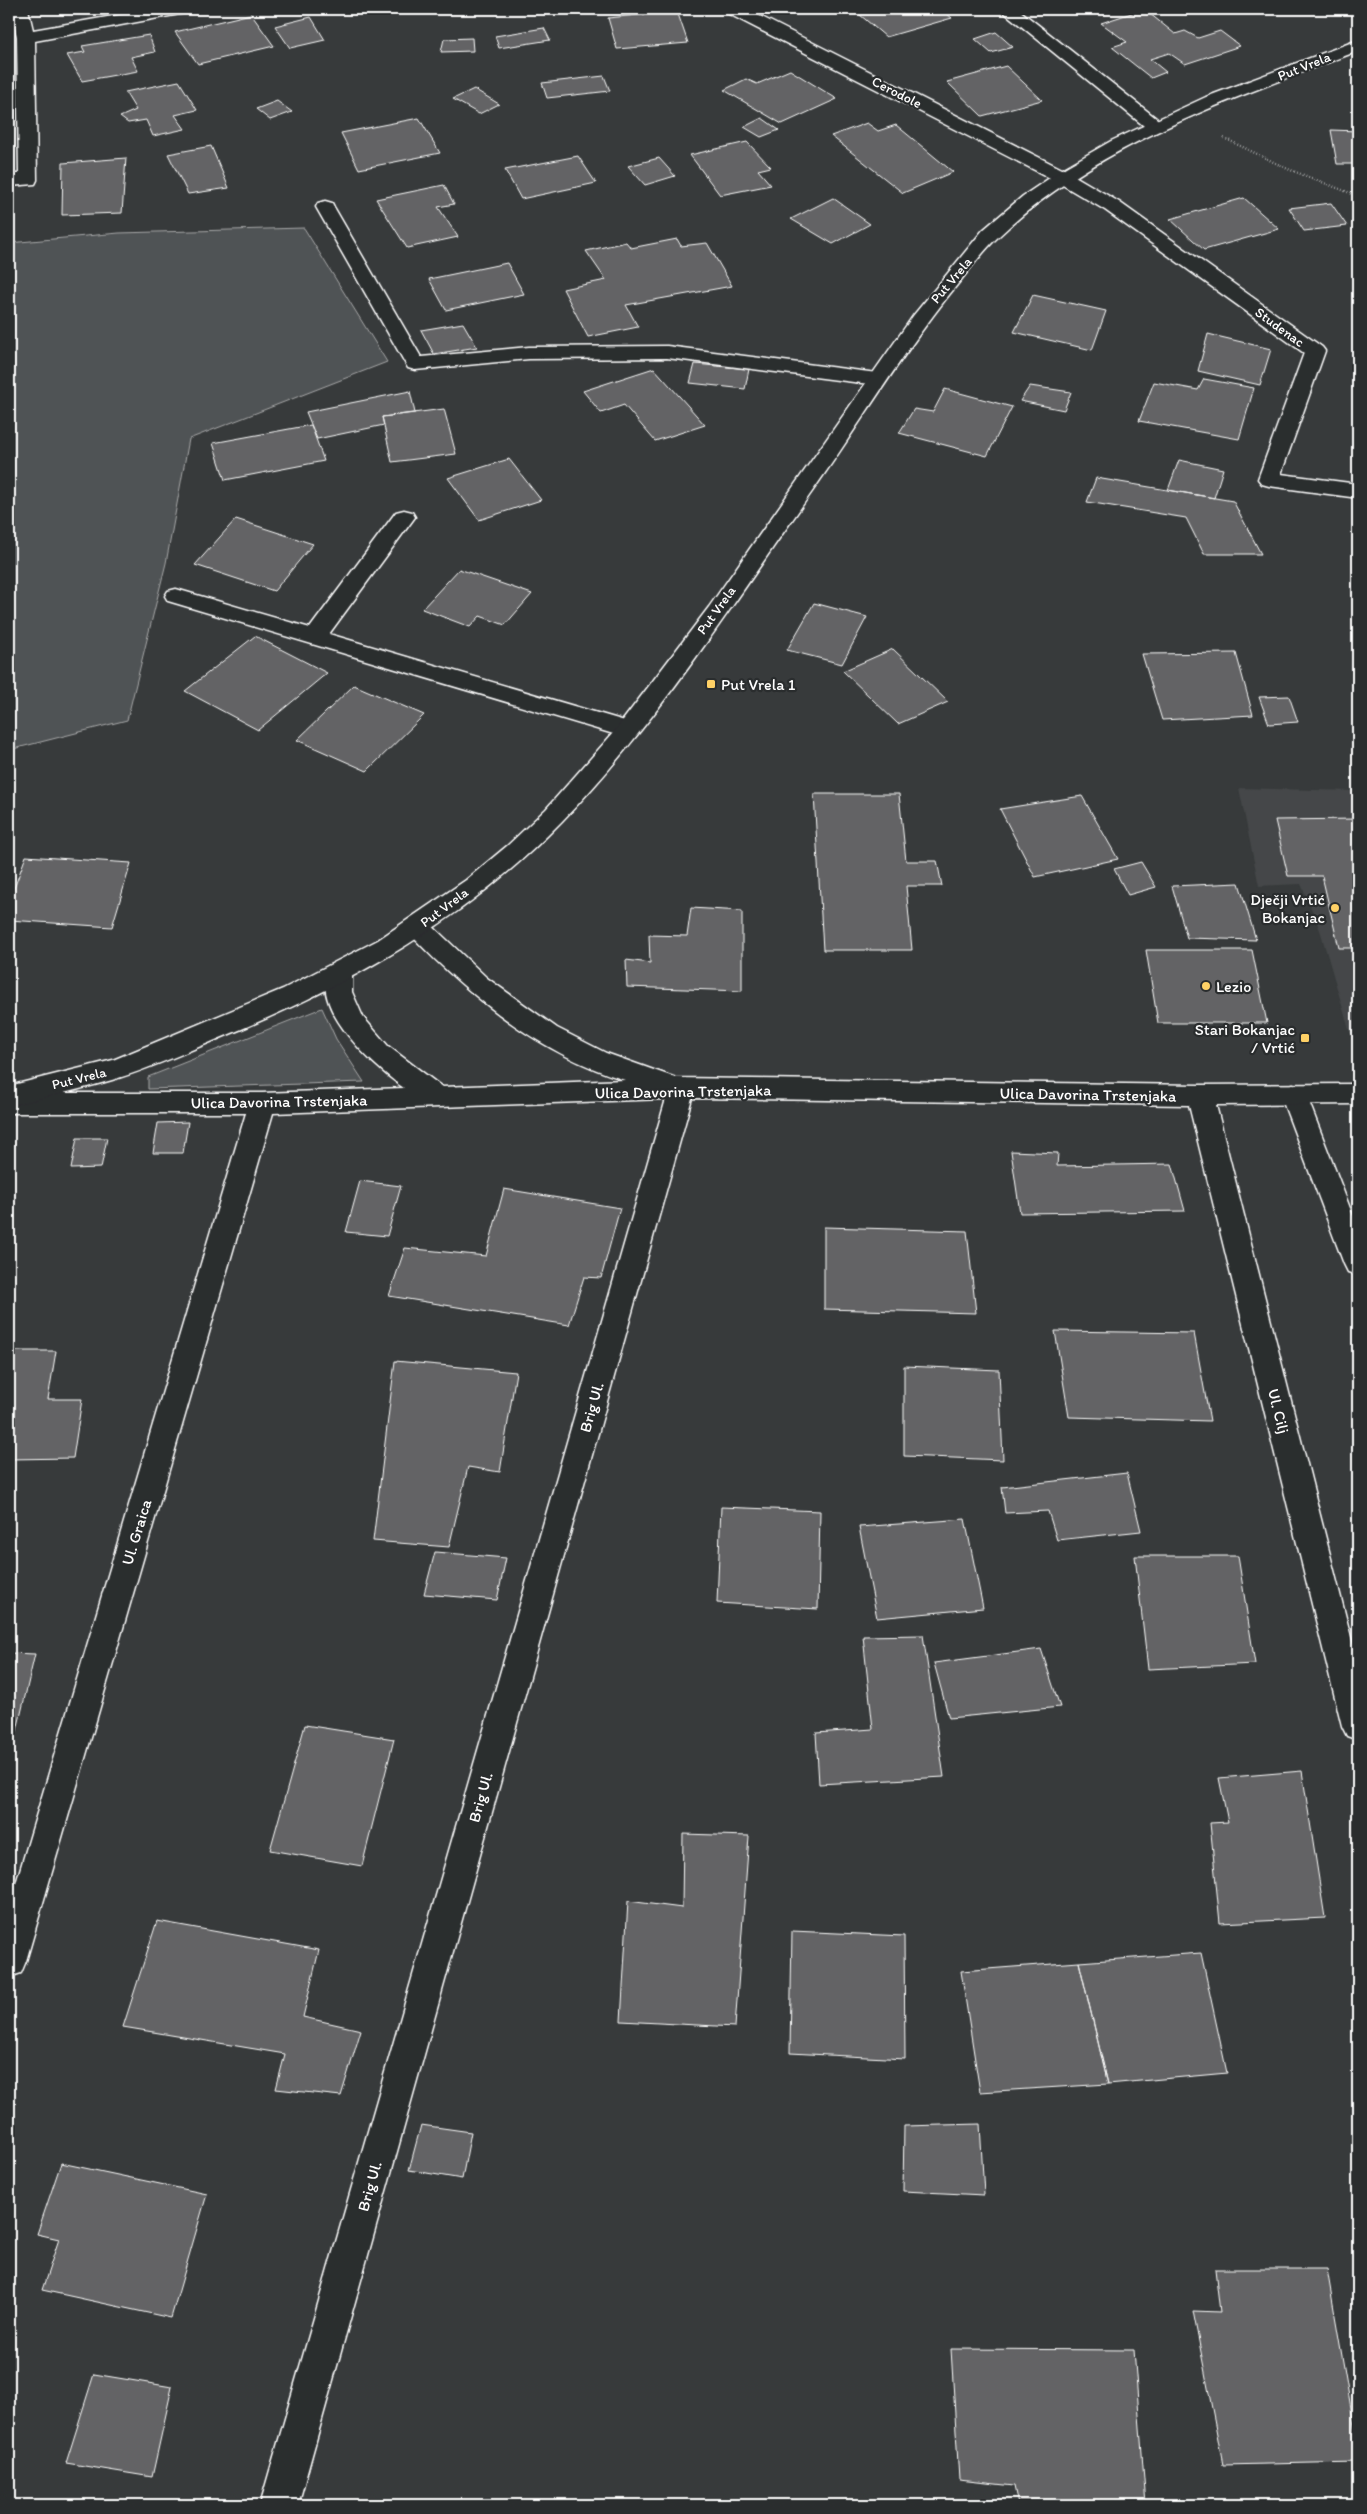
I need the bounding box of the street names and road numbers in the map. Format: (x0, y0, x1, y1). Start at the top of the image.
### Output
street label: Put Vrela (1275, 48, 1334, 85)
street label: Cerodole (869, 73, 925, 112)
street label: Put Vrela (927, 253, 976, 307)
street label: Studenac (1252, 304, 1308, 351)
street label: Put Vrela (693, 582, 740, 638)
street label: Put Vrela (417, 883, 472, 931)
street label: Put Vrela (50, 1063, 109, 1093)
street label: Ulica Davorina Trstenjaka (594, 1080, 772, 1103)
street label: Ulica Davorina Trstenjaka (999, 1083, 1177, 1106)
street label: Ulica Davorina Trstenjaka (190, 1090, 368, 1113)
street label: Brig Ul. (575, 1380, 608, 1435)
street label: Ul. Cilj (1264, 1387, 1293, 1436)
street label: Ul. Graica (117, 1496, 156, 1567)
street label: Brig Ul. (464, 1770, 497, 1825)
street label: Brig Ul. (353, 2159, 386, 2214)

